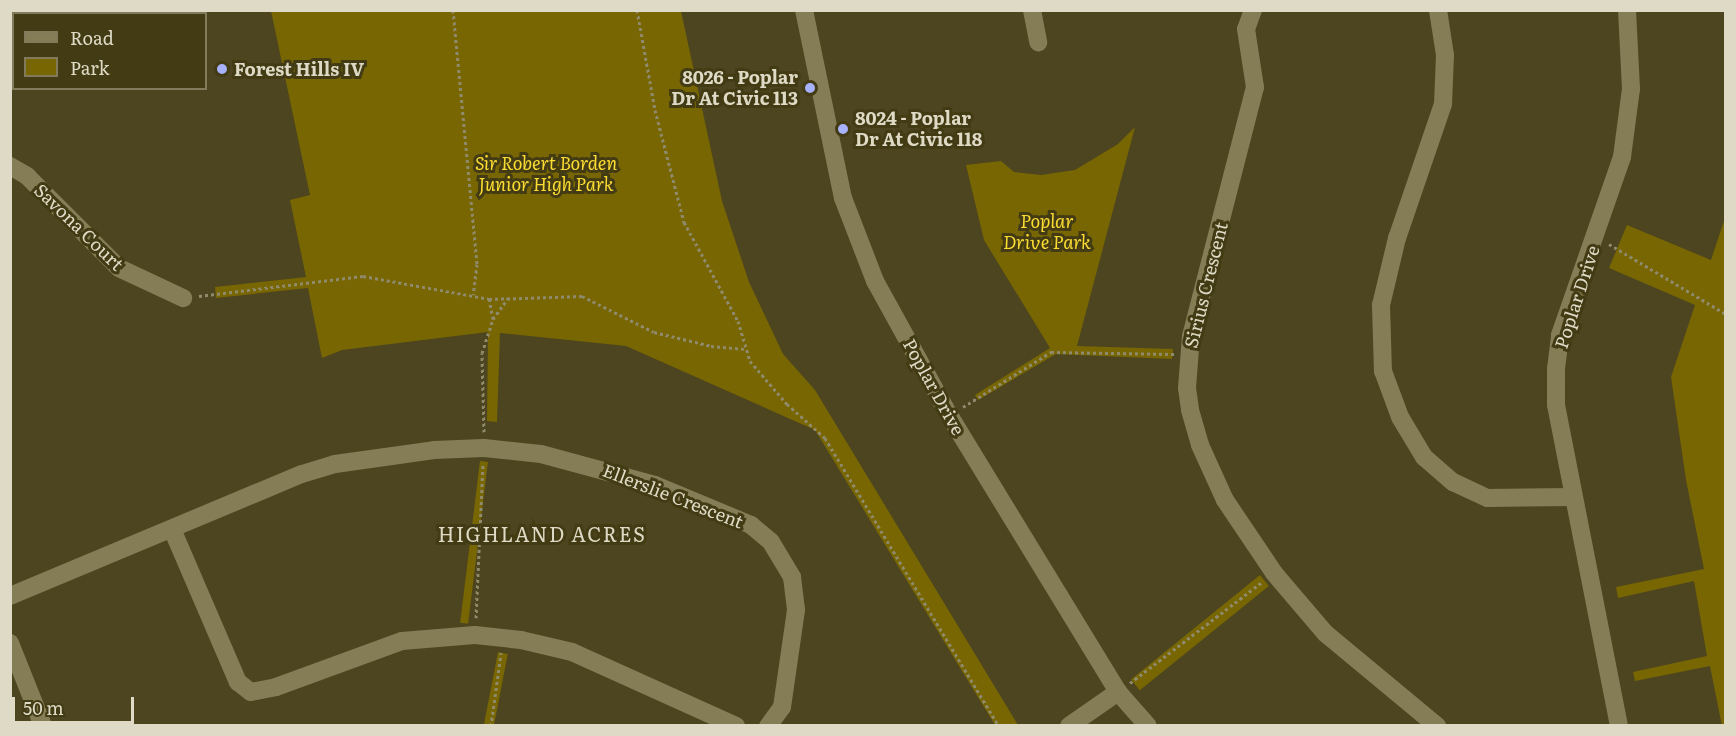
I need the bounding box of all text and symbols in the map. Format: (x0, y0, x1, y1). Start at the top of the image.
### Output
legend (12, 12, 207, 90)
text: Road (70, 24, 114, 51)
text: Park (70, 54, 109, 81)
place label: Forest Hills IV (234, 58, 364, 80)
marker: Forest Hills IV (215, 62, 229, 76)
place label: 8026 - Poplar Dr At Civic 113 (671, 67, 798, 110)
marker: 8026 - Poplar Dr At Civic 113 (803, 81, 817, 95)
place label: 8024 - Poplar Dr At Civic 118 (855, 108, 982, 150)
marker: 8024 - Poplar Dr At Civic 118 (836, 122, 850, 136)
park label: Sir Robert Borden Junior High Park (475, 153, 617, 195)
street label: Savona Court (30, 179, 128, 275)
park label: Poplar Drive Park (1003, 211, 1091, 254)
street label: Sirius Crescent (1180, 220, 1232, 350)
street label: Poplar Drive (1550, 243, 1604, 351)
street label: Poplar Drive (899, 335, 969, 439)
street label: Ellerslie Crescent (600, 459, 746, 533)
district label: HIGHLAND ACRES (438, 521, 646, 545)
scale bar (15, 685, 136, 723)
text: 50 m (23, 694, 64, 721)

